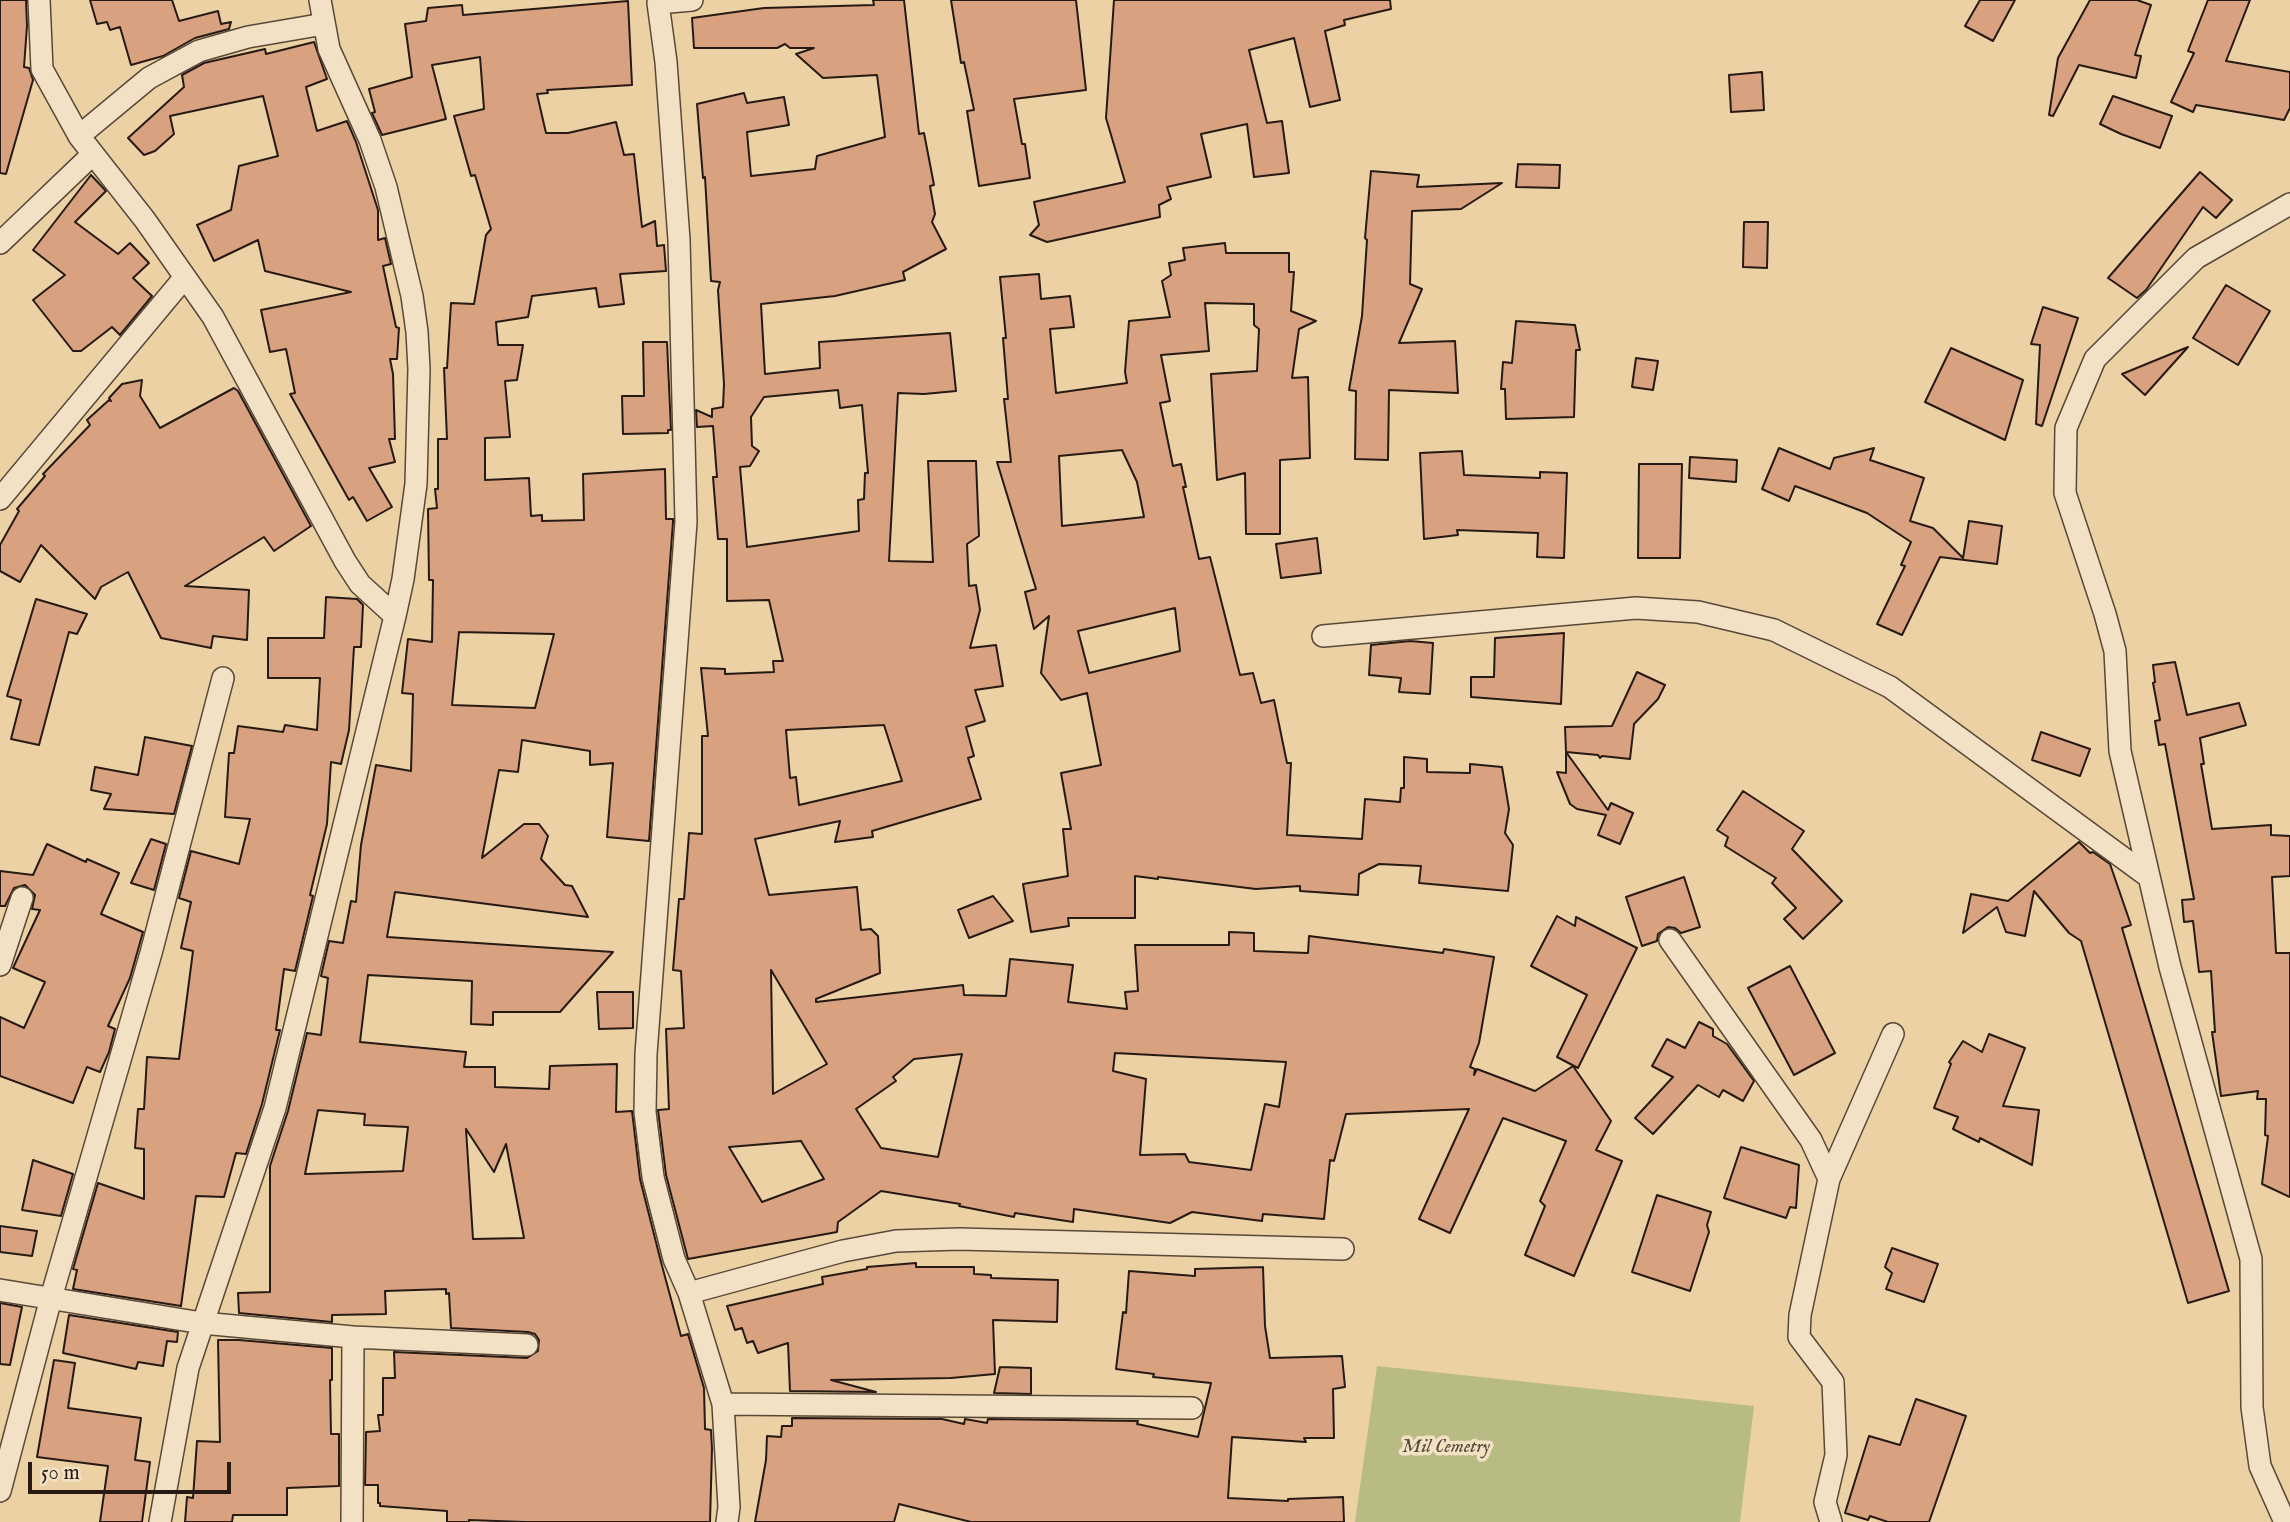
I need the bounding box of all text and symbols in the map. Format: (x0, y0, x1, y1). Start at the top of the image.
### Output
park label: Mil Cemetry (1402, 1437, 1490, 1459)
scale bar (32, 1448, 234, 1492)
text: 50 m (41, 1460, 80, 1487)

